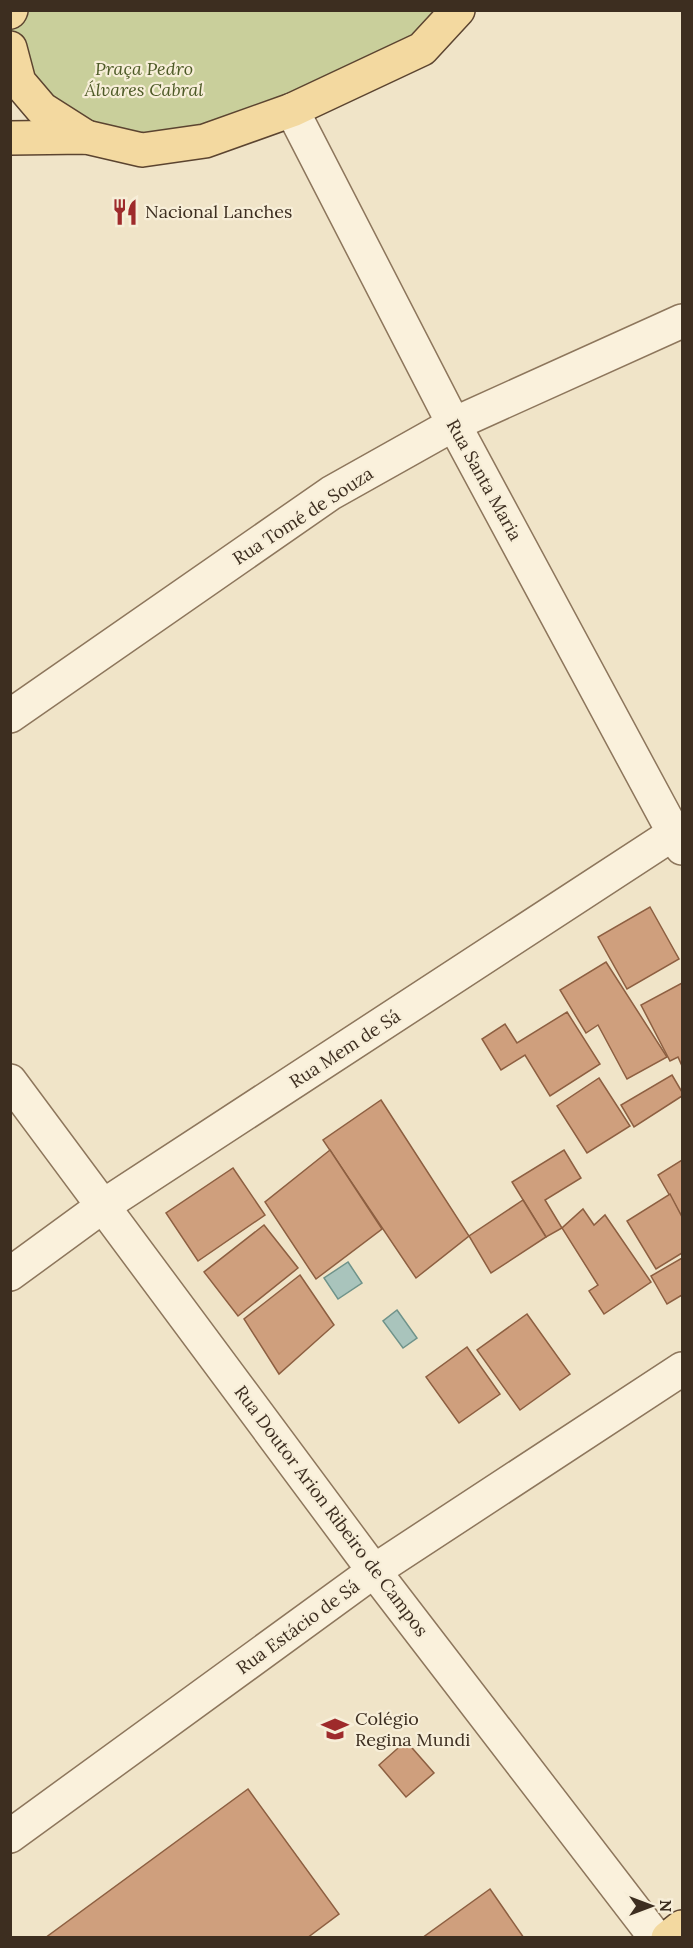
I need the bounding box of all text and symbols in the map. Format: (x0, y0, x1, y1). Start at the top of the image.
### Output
park label: Praça Pedro Álvares Cabral (84, 57, 203, 101)
restaurant icon: Nacional Lanches (110, 197, 140, 227)
place label: Nacional Lanches (145, 200, 292, 223)
street label: Rua Santa Maria (442, 415, 527, 544)
street label: Rua Tomé de Souza (228, 462, 377, 570)
street label: Rua Mem de Sá (285, 1004, 405, 1093)
street label: Rua Doutor Arion Ribeiro de Campos (229, 1381, 433, 1641)
street label: Rua Estácio de Sá (232, 1574, 364, 1679)
place label: Colégio Regina Mundi (355, 1707, 470, 1751)
school or university icon: Colégio Regina Mundi (320, 1714, 350, 1744)
north arrow (621, 1876, 681, 1936)
text: N (656, 1900, 676, 1912)

